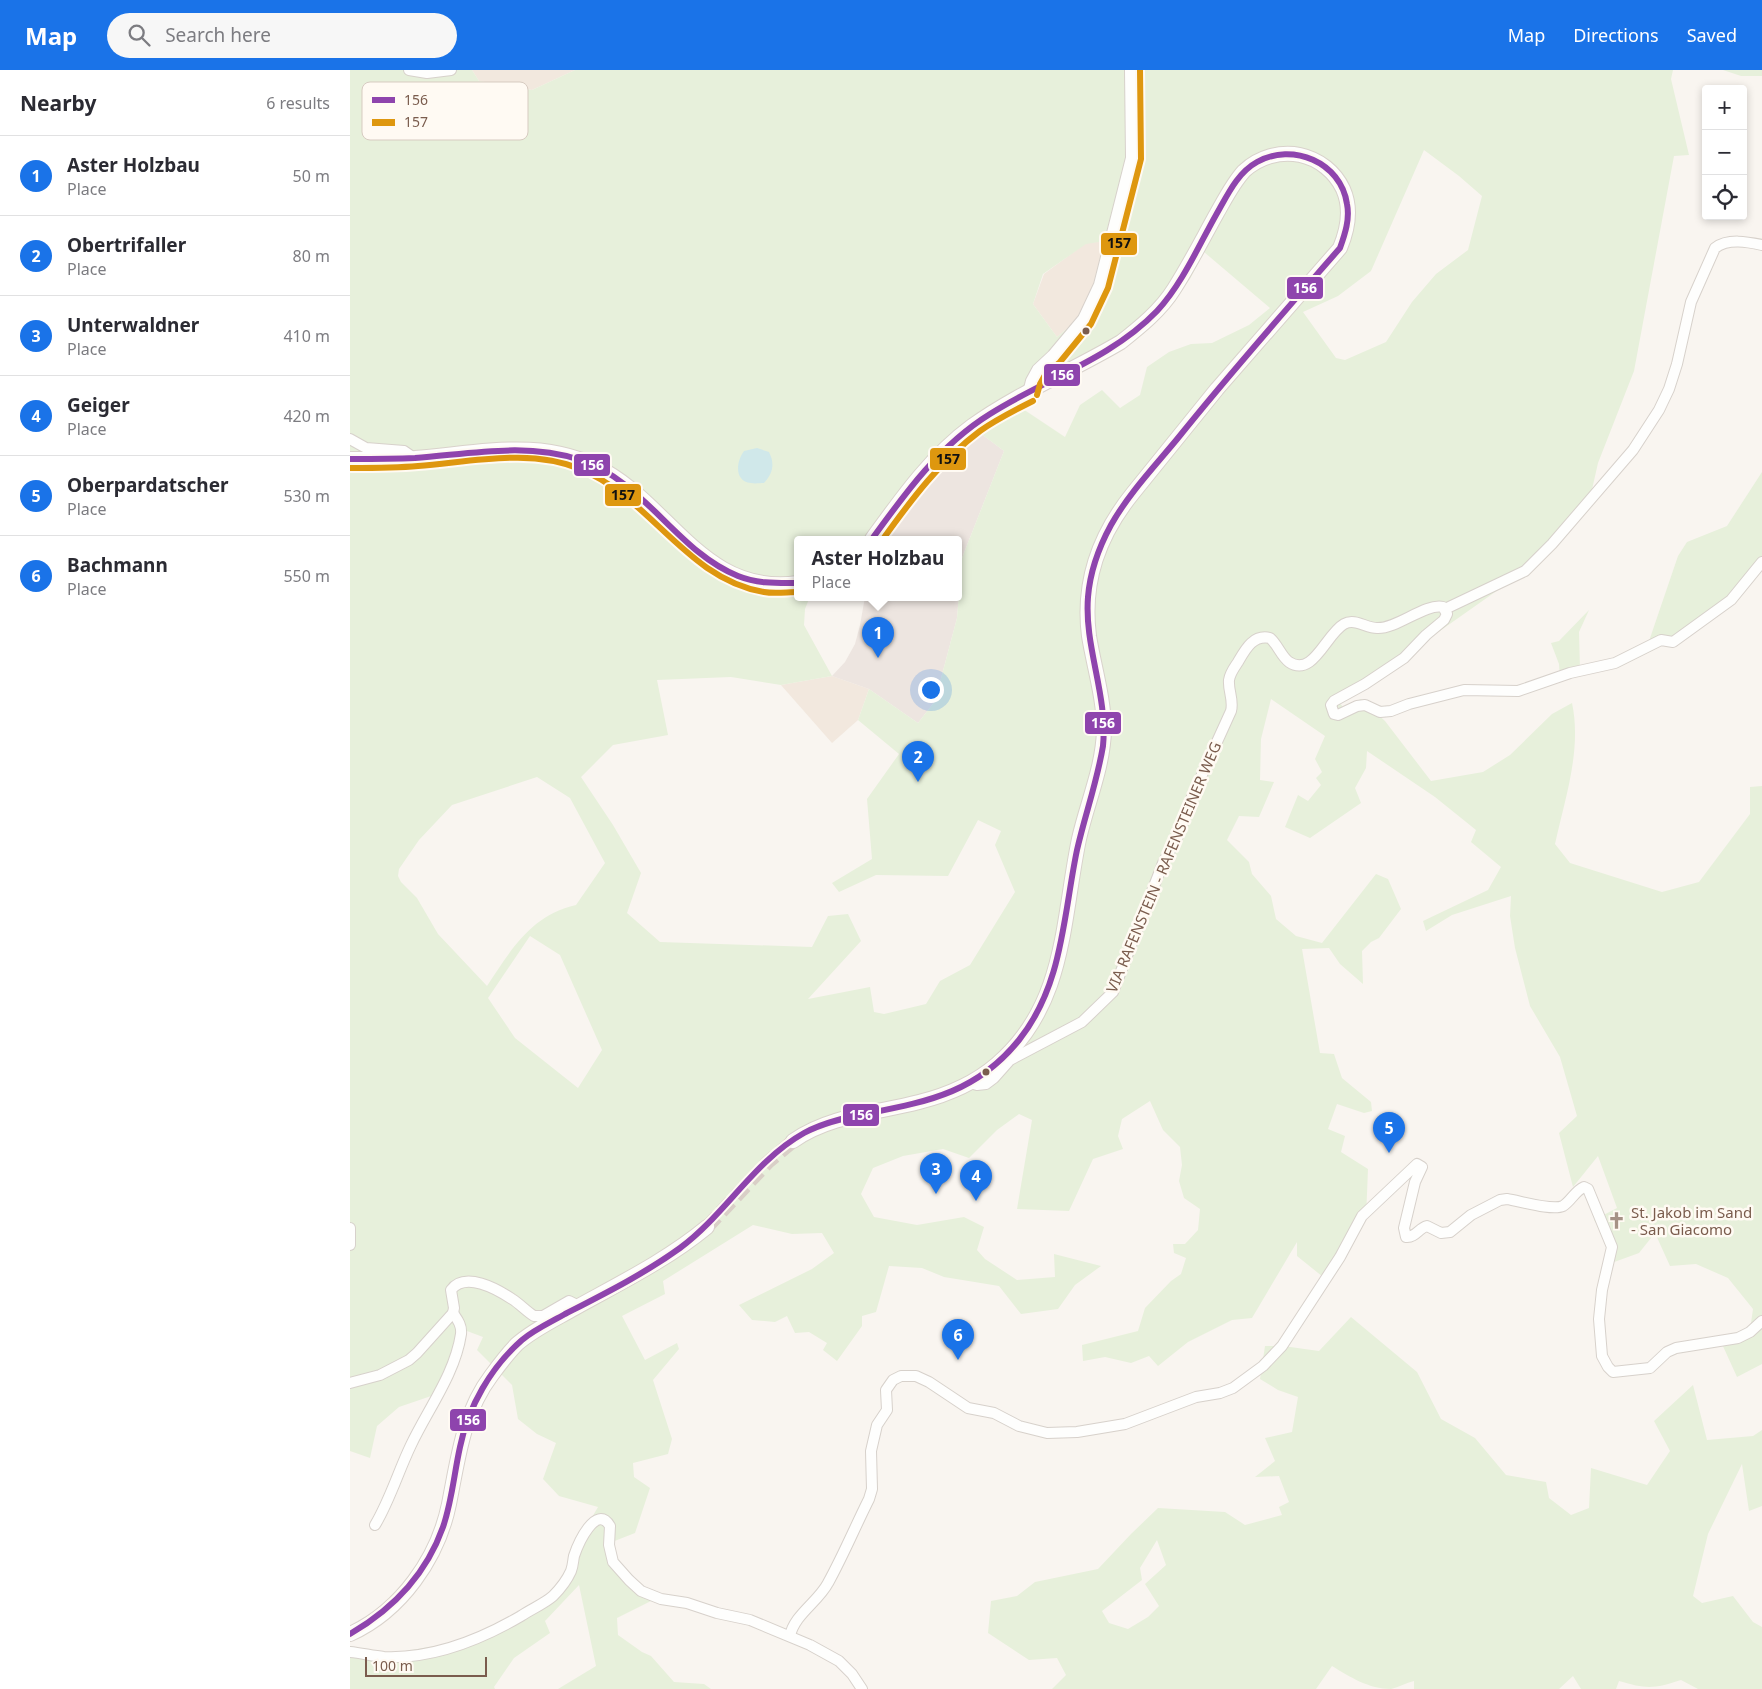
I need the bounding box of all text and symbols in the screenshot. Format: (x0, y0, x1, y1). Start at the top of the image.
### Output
search box (107, 13, 457, 58)
text: Map (25, 19, 77, 52)
icon: search (125, 21, 153, 49)
text: Search here (165, 22, 271, 48)
text: Map (1508, 23, 1545, 47)
text: Directions (1573, 23, 1659, 47)
text: Saved (1687, 23, 1737, 47)
legend (362, 82, 528, 140)
map controls (1702, 85, 1747, 220)
button: + (1702, 85, 1747, 130)
text: Nearby (20, 89, 96, 117)
text: 156 (404, 90, 428, 109)
text: 6 results (266, 92, 330, 114)
text: 157 (404, 112, 428, 131)
button: − (1702, 130, 1747, 175)
text: Aster Holzbau (67, 152, 200, 178)
text: 1 (31, 165, 41, 187)
text: 50 m (293, 165, 330, 187)
button: locate (1702, 175, 1747, 220)
text: Place (67, 178, 107, 200)
text: Obertrifaller (67, 232, 186, 258)
line badge: 157 (1100, 232, 1138, 256)
text: 157 (1107, 233, 1131, 252)
text: 2 (31, 245, 41, 267)
text: 80 m (293, 245, 330, 267)
text: Place (67, 258, 107, 280)
line badge: 156 (1286, 276, 1324, 300)
text: 156 (1293, 278, 1317, 297)
text: Unterwaldner (67, 312, 199, 338)
text: 3 (31, 325, 41, 347)
text: 410 m (283, 325, 330, 347)
unlabelled marker (1081, 326, 1091, 336)
text: Place (67, 338, 107, 360)
line badge: 156 (1043, 363, 1081, 387)
text: 156 (1050, 365, 1074, 384)
text: Geiger (67, 392, 130, 418)
text: 4 (31, 405, 41, 427)
text: 420 m (283, 405, 330, 427)
text: Place (67, 418, 107, 440)
line badge: 157 (929, 447, 967, 471)
text: 157 (936, 449, 960, 468)
line badge: 156 (573, 453, 611, 477)
text: 156 (580, 455, 604, 474)
text: Oberpardatscher (67, 472, 229, 498)
line badge: 157 (604, 483, 642, 507)
text: 5 (31, 485, 41, 507)
text: 530 m (283, 485, 330, 507)
text: 157 (611, 485, 635, 504)
text: Place (67, 498, 107, 520)
popup (794, 536, 962, 601)
text: Aster Holzbau (812, 545, 944, 571)
text: Bachmann (67, 552, 168, 578)
text: 6 (31, 565, 41, 587)
text: 550 m (283, 565, 330, 587)
text: Place (812, 571, 851, 593)
text: Place (67, 578, 107, 600)
pin: 1 (862, 617, 894, 658)
your location (918, 677, 944, 703)
line badge: 156 (1084, 711, 1122, 735)
text: 156 (1091, 713, 1115, 732)
street label: VIA RAFENSTEIN - RAFENSTEINER WEG (1101, 739, 1225, 995)
pin: 2 (902, 741, 934, 782)
unlabelled marker (981, 1067, 991, 1077)
line badge: 156 (842, 1103, 880, 1127)
text: 156 (849, 1105, 873, 1124)
pin: 5 (1373, 1112, 1405, 1153)
pin: 3 (920, 1153, 952, 1194)
pin: 4 (960, 1160, 992, 1201)
place label: St. Jakob im Sand - San Giacomo (1631, 1202, 1752, 1239)
church icon: St. Jakob im Sand - San Giacomo (1607, 1211, 1627, 1231)
pin: 6 (942, 1319, 974, 1360)
line badge: 156 (449, 1408, 487, 1432)
text: 156 (456, 1410, 480, 1429)
scale bar (365, 1654, 488, 1677)
text: 100 m (372, 1656, 413, 1675)

